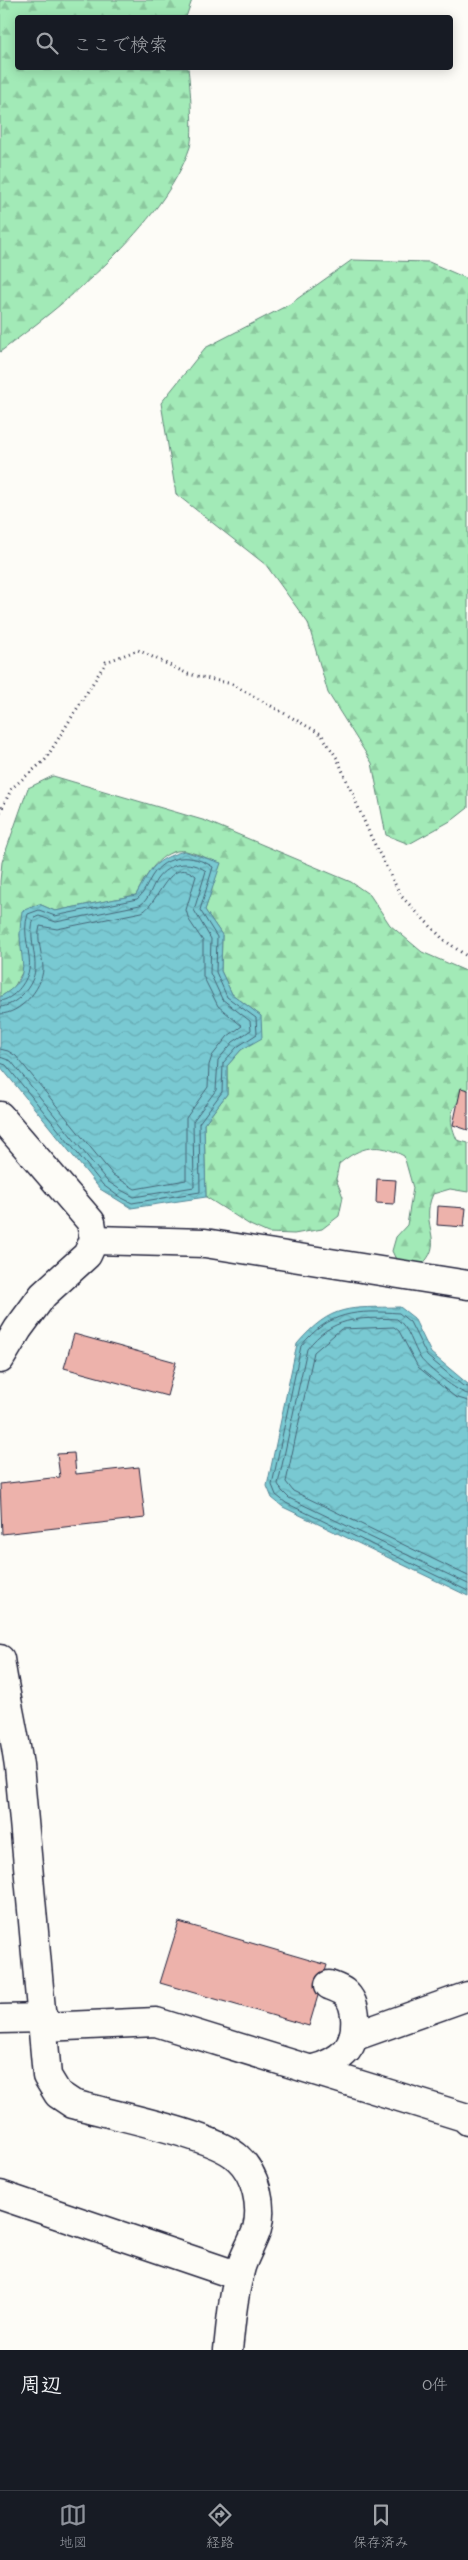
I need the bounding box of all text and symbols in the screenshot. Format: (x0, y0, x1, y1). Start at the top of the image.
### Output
search box (15, 15, 453, 70)
icon: search (33, 29, 61, 57)
text: ここで検索 (73, 31, 168, 56)
text: 周辺 (20, 2370, 62, 2397)
text: 0件 (422, 2373, 448, 2394)
tab: 地図 (59, 2501, 87, 2551)
tab: 経路 (206, 2501, 234, 2551)
tab: 保存済み (353, 2501, 409, 2551)

